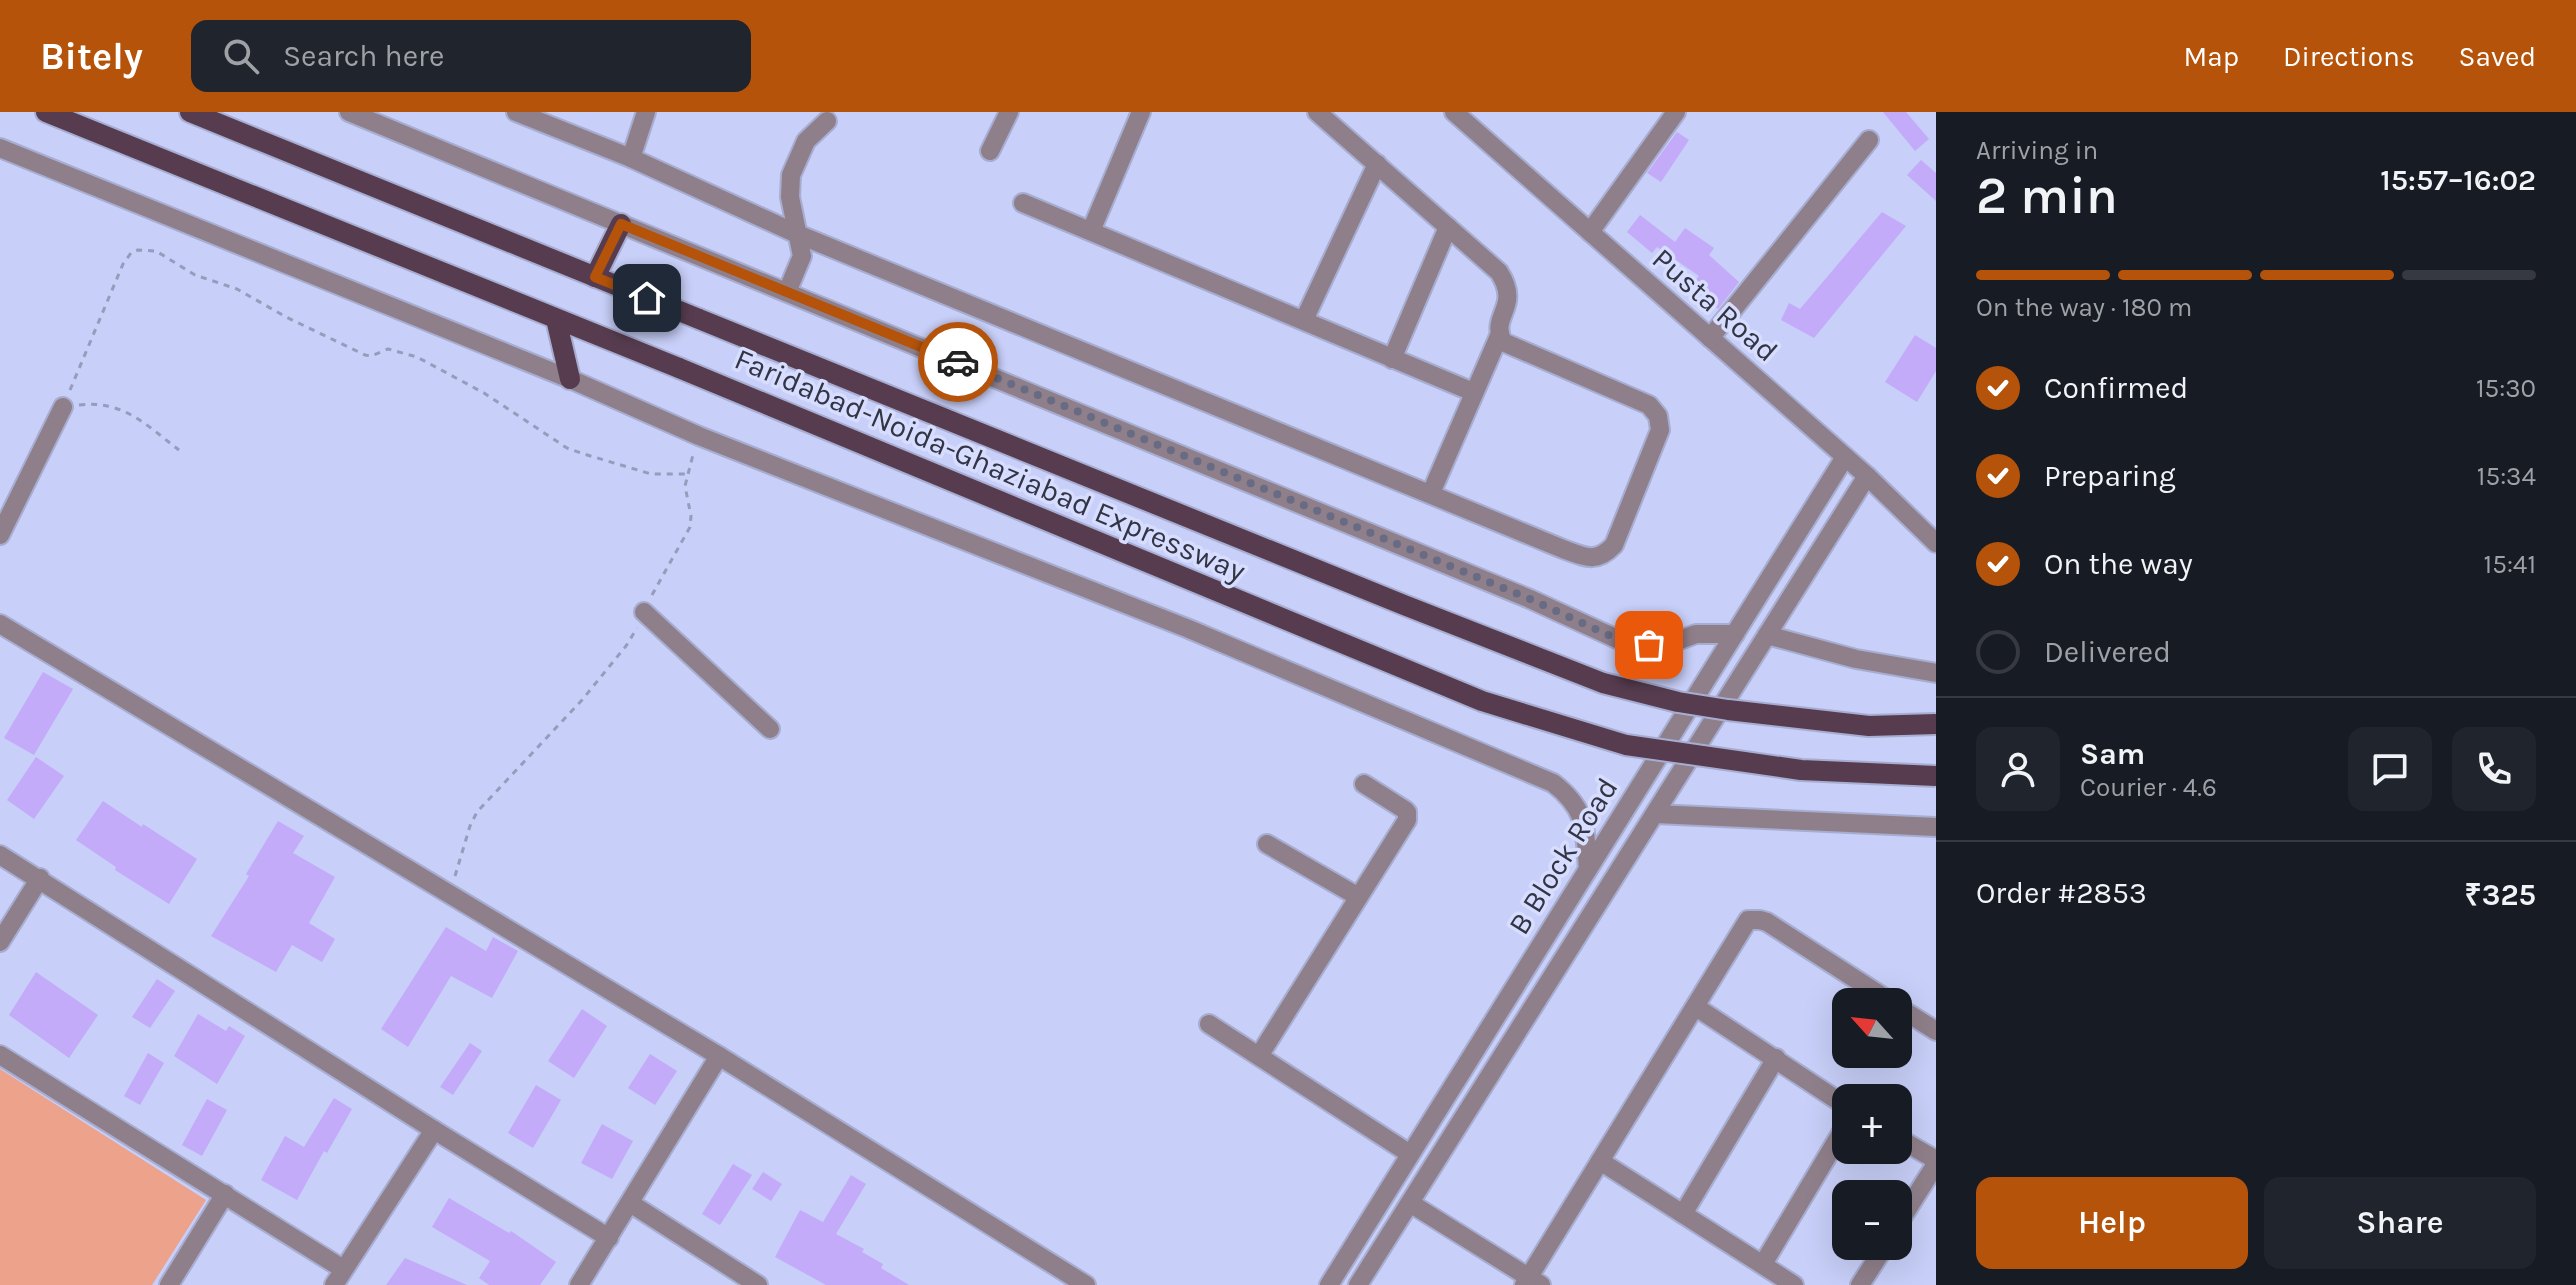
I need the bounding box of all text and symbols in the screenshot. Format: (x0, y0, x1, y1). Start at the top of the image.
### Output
search box (191, 20, 751, 92)
text: Bitely (40, 34, 143, 79)
icon: search (219, 34, 263, 78)
text: Search here (283, 38, 444, 74)
text: Map (2184, 40, 2239, 73)
text: Directions (2283, 40, 2415, 73)
text: Saved (2459, 40, 2536, 73)
text: Arriving in (1976, 135, 2098, 166)
text: 15:57–16:02 (2380, 162, 2536, 198)
text: 2 min (1976, 165, 2118, 226)
street label: Pusta Road (1645, 241, 1785, 369)
pin (613, 264, 681, 332)
icon: home (625, 276, 669, 320)
text: On the way · 180 m (1976, 292, 2192, 323)
courier (918, 322, 998, 402)
icon: car (936, 340, 980, 384)
street label: Faridabad-Noida-Ghaziabad Expressway (729, 341, 1251, 589)
icon: check (1976, 366, 2020, 410)
text: Confirmed (2044, 370, 2188, 406)
text: 15:30 (2476, 373, 2536, 404)
icon: check (1976, 454, 2020, 498)
text: Preparing (2044, 458, 2176, 494)
text: 15:34 (2477, 461, 2536, 492)
icon: check (1976, 542, 2020, 586)
text: On the way (2044, 546, 2193, 582)
text: 15:41 (2484, 549, 2536, 580)
pin (1615, 611, 1683, 679)
icon: bag (1627, 623, 1671, 667)
text: Delivered (2044, 634, 2171, 670)
button: person (1976, 727, 2060, 811)
button: chat (2348, 727, 2432, 811)
button: phone (2452, 727, 2536, 811)
text: Sam (2080, 736, 2145, 772)
street label: B Block Road (1501, 771, 1625, 941)
text: Courier · 4.6 (2080, 772, 2217, 803)
text: Order #2853 (1976, 875, 2147, 911)
text: ₹325 (2465, 877, 2536, 913)
north arrow (1832, 988, 1912, 1068)
map controls (1832, 988, 1912, 1260)
button: + (1832, 1084, 1912, 1164)
button: Help (1976, 1177, 2248, 1269)
button: Share (2264, 1177, 2536, 1269)
button: − (1832, 1180, 1912, 1260)

